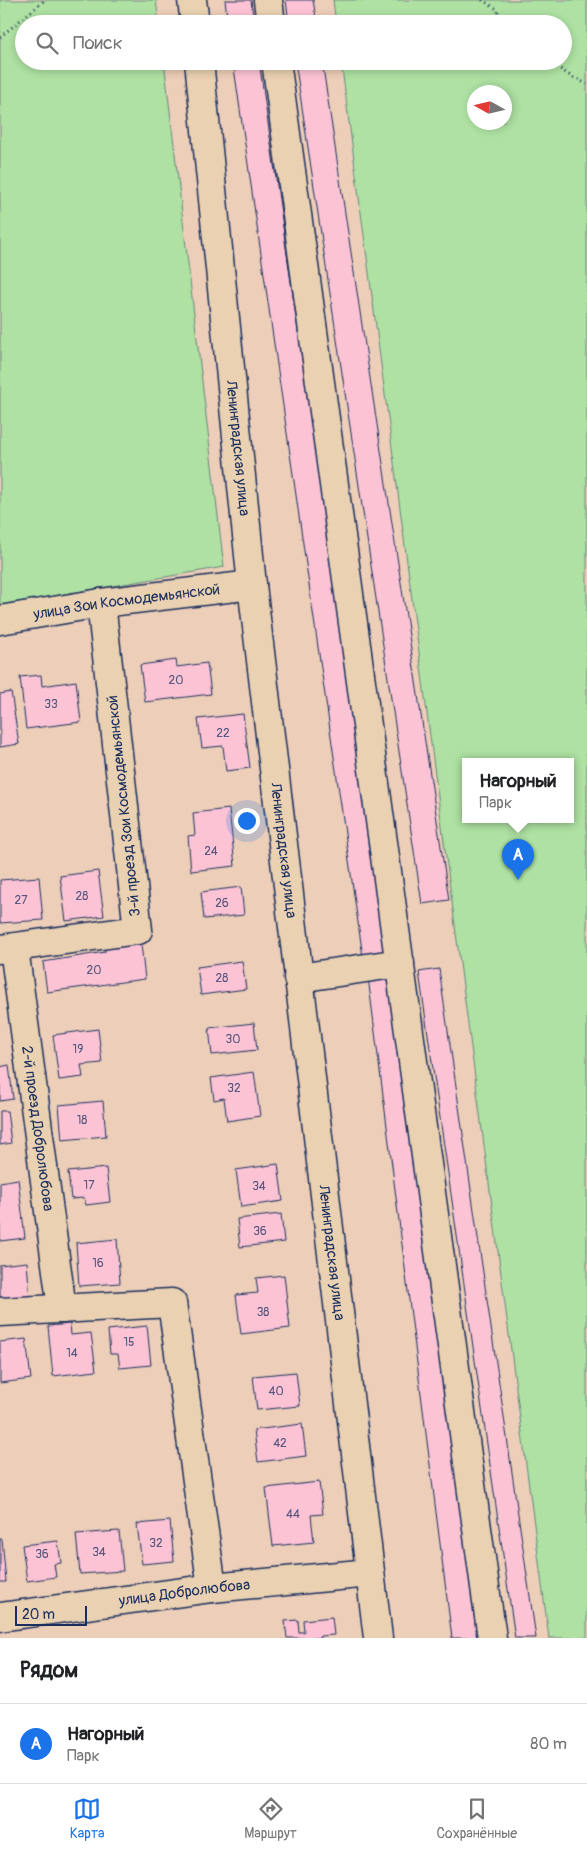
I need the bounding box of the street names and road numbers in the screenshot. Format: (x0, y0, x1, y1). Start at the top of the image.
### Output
street label: Ленинградская улица (222, 378, 254, 517)
street label: улица Зои Космодемьянской (31, 579, 221, 624)
street label: 3-й проезд Зои Космодемьянской (103, 694, 145, 918)
street label: Ленинградская улица (266, 781, 301, 919)
street label: 2-й проезд Добролюбова (18, 1045, 58, 1212)
street label: Ленинградская улица (314, 1183, 349, 1321)
street label: улица Добролюбова (117, 1575, 251, 1610)

